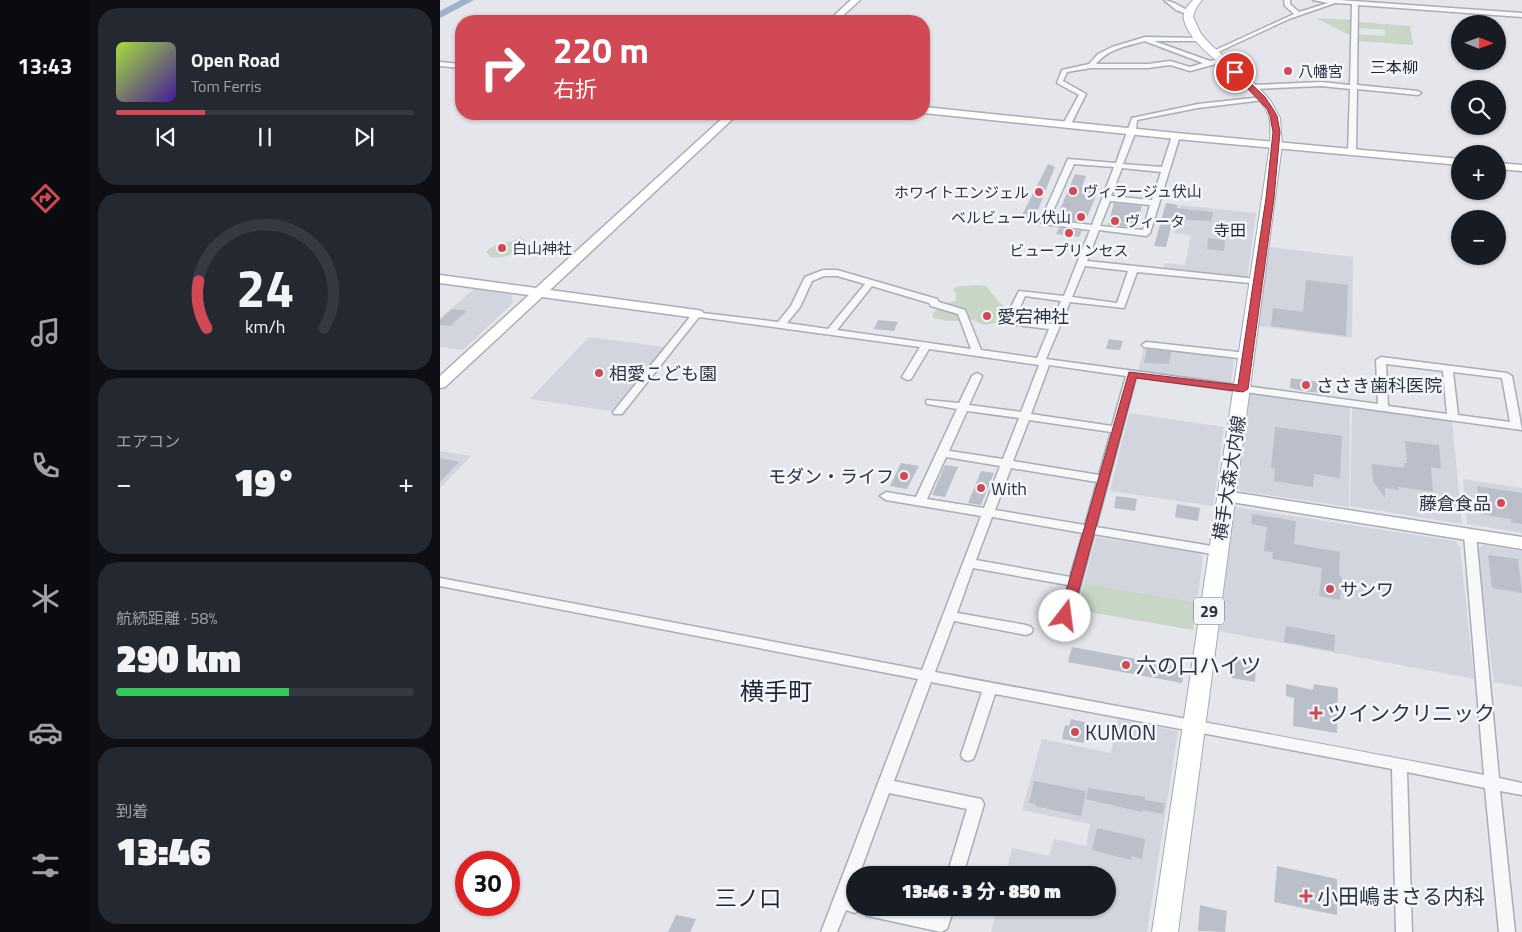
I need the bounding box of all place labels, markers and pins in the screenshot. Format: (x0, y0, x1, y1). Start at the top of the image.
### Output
pin (1214, 51, 1256, 93)
place label: 八幡宮 (1298, 60, 1343, 83)
marker: 八幡宮 (1282, 65, 1294, 77)
place label: ヴィラージュ伏山 (1083, 180, 1202, 203)
place label: ホワイトエンジェル (894, 181, 1029, 204)
marker: ヴィラージュ伏山 (1067, 185, 1079, 197)
marker: ホワイトエンジェル (1033, 186, 1045, 198)
place label: ベルビュール伏山 (951, 206, 1071, 229)
place label: ヴィータ (1125, 210, 1185, 233)
marker: ベルビュール伏山 (1075, 211, 1087, 223)
marker: ヴィータ (1109, 215, 1121, 227)
marker: ビュープリンセス (1063, 227, 1075, 239)
place label: 白山神社 (512, 237, 572, 260)
place label: ビュープリンセス (1009, 239, 1129, 262)
marker: 白山神社 (496, 242, 508, 254)
place label: 愛宕神社 (997, 303, 1069, 330)
marker: 愛宕神社 (981, 310, 993, 322)
place label: 相愛こども園 (609, 360, 717, 387)
marker: 相愛こども園 (593, 367, 605, 379)
place label: ささき歯科医院 (1316, 372, 1442, 399)
marker: ささき歯科医院 (1300, 379, 1312, 391)
place label: モダン・ライフ (768, 463, 894, 490)
marker: モダン・ライフ (898, 470, 910, 482)
place label: With (991, 475, 1027, 502)
marker: With (975, 482, 987, 494)
place label: 藤倉食品 (1419, 490, 1491, 517)
marker: 藤倉食品 (1495, 497, 1507, 509)
place label: サンワ (1340, 576, 1394, 603)
marker: サンワ (1324, 583, 1336, 595)
place label: 六の口ハイツ (1136, 649, 1262, 681)
marker: 六の口ハイツ (1120, 659, 1132, 671)
place label: ツインクリニック (1327, 697, 1495, 729)
marker: ツインクリニック (1309, 706, 1323, 720)
place label: KUMON (1085, 716, 1156, 748)
marker: KUMON (1069, 726, 1081, 738)
place label: 小田嶋まさる内科 (1317, 880, 1485, 912)
marker: 小田嶋まさる内科 (1299, 889, 1313, 903)

